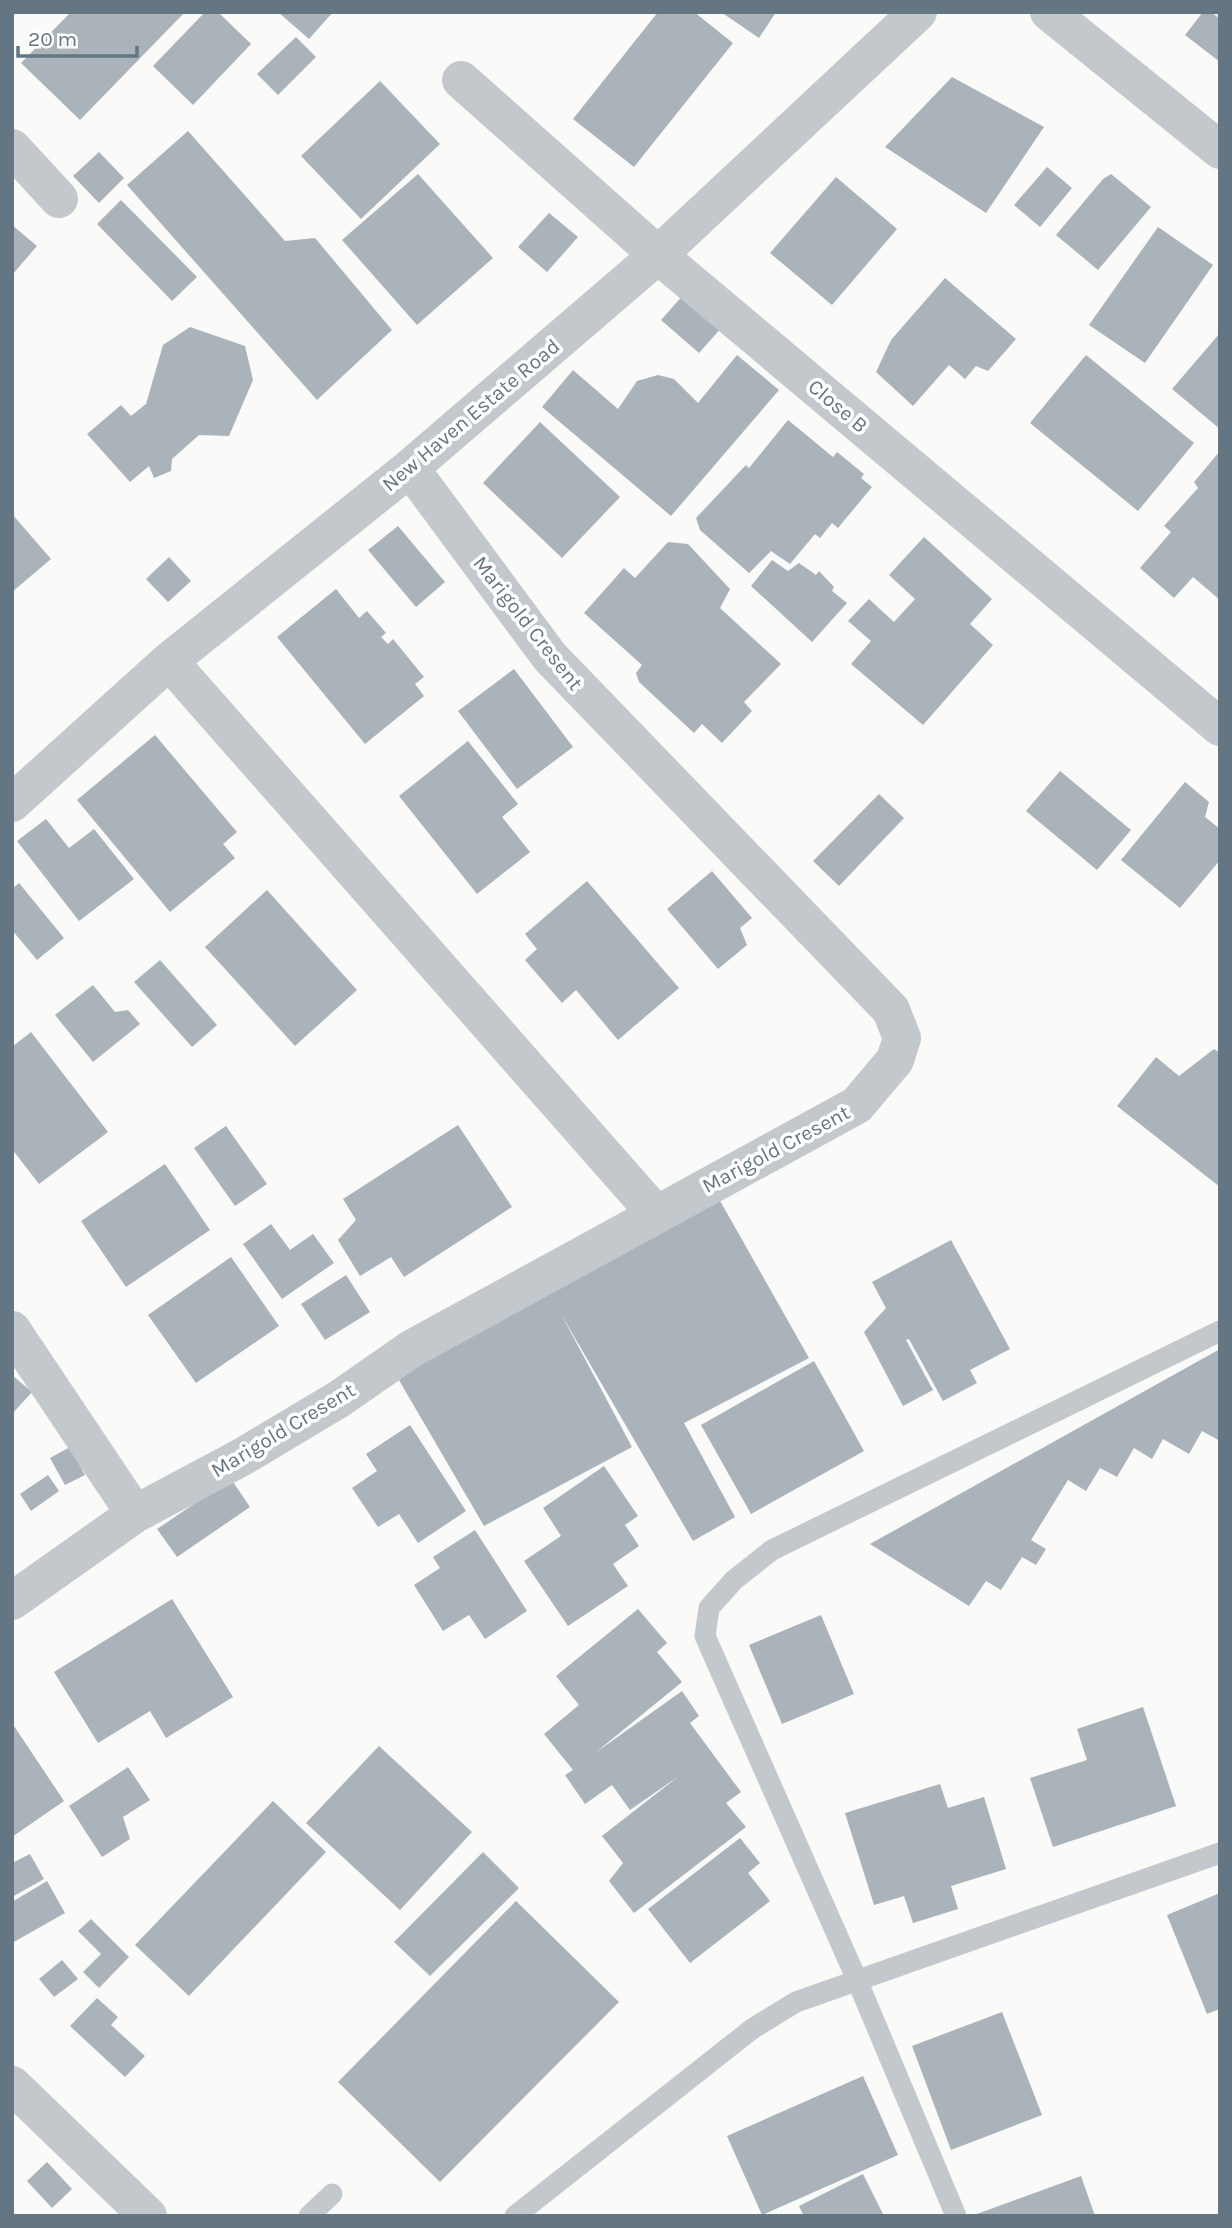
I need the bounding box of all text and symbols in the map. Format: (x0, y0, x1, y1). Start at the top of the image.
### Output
scale bar (18, 14, 136, 58)
text: 20 m (28, 27, 77, 51)
street label: New Haven Estate Road (377, 334, 565, 496)
street label: Close B (803, 374, 873, 438)
street label: Marigold Cresent (468, 551, 588, 695)
street label: Marigold Cresent (698, 1100, 854, 1198)
street label: Marigold Cresent (207, 1378, 359, 1482)

